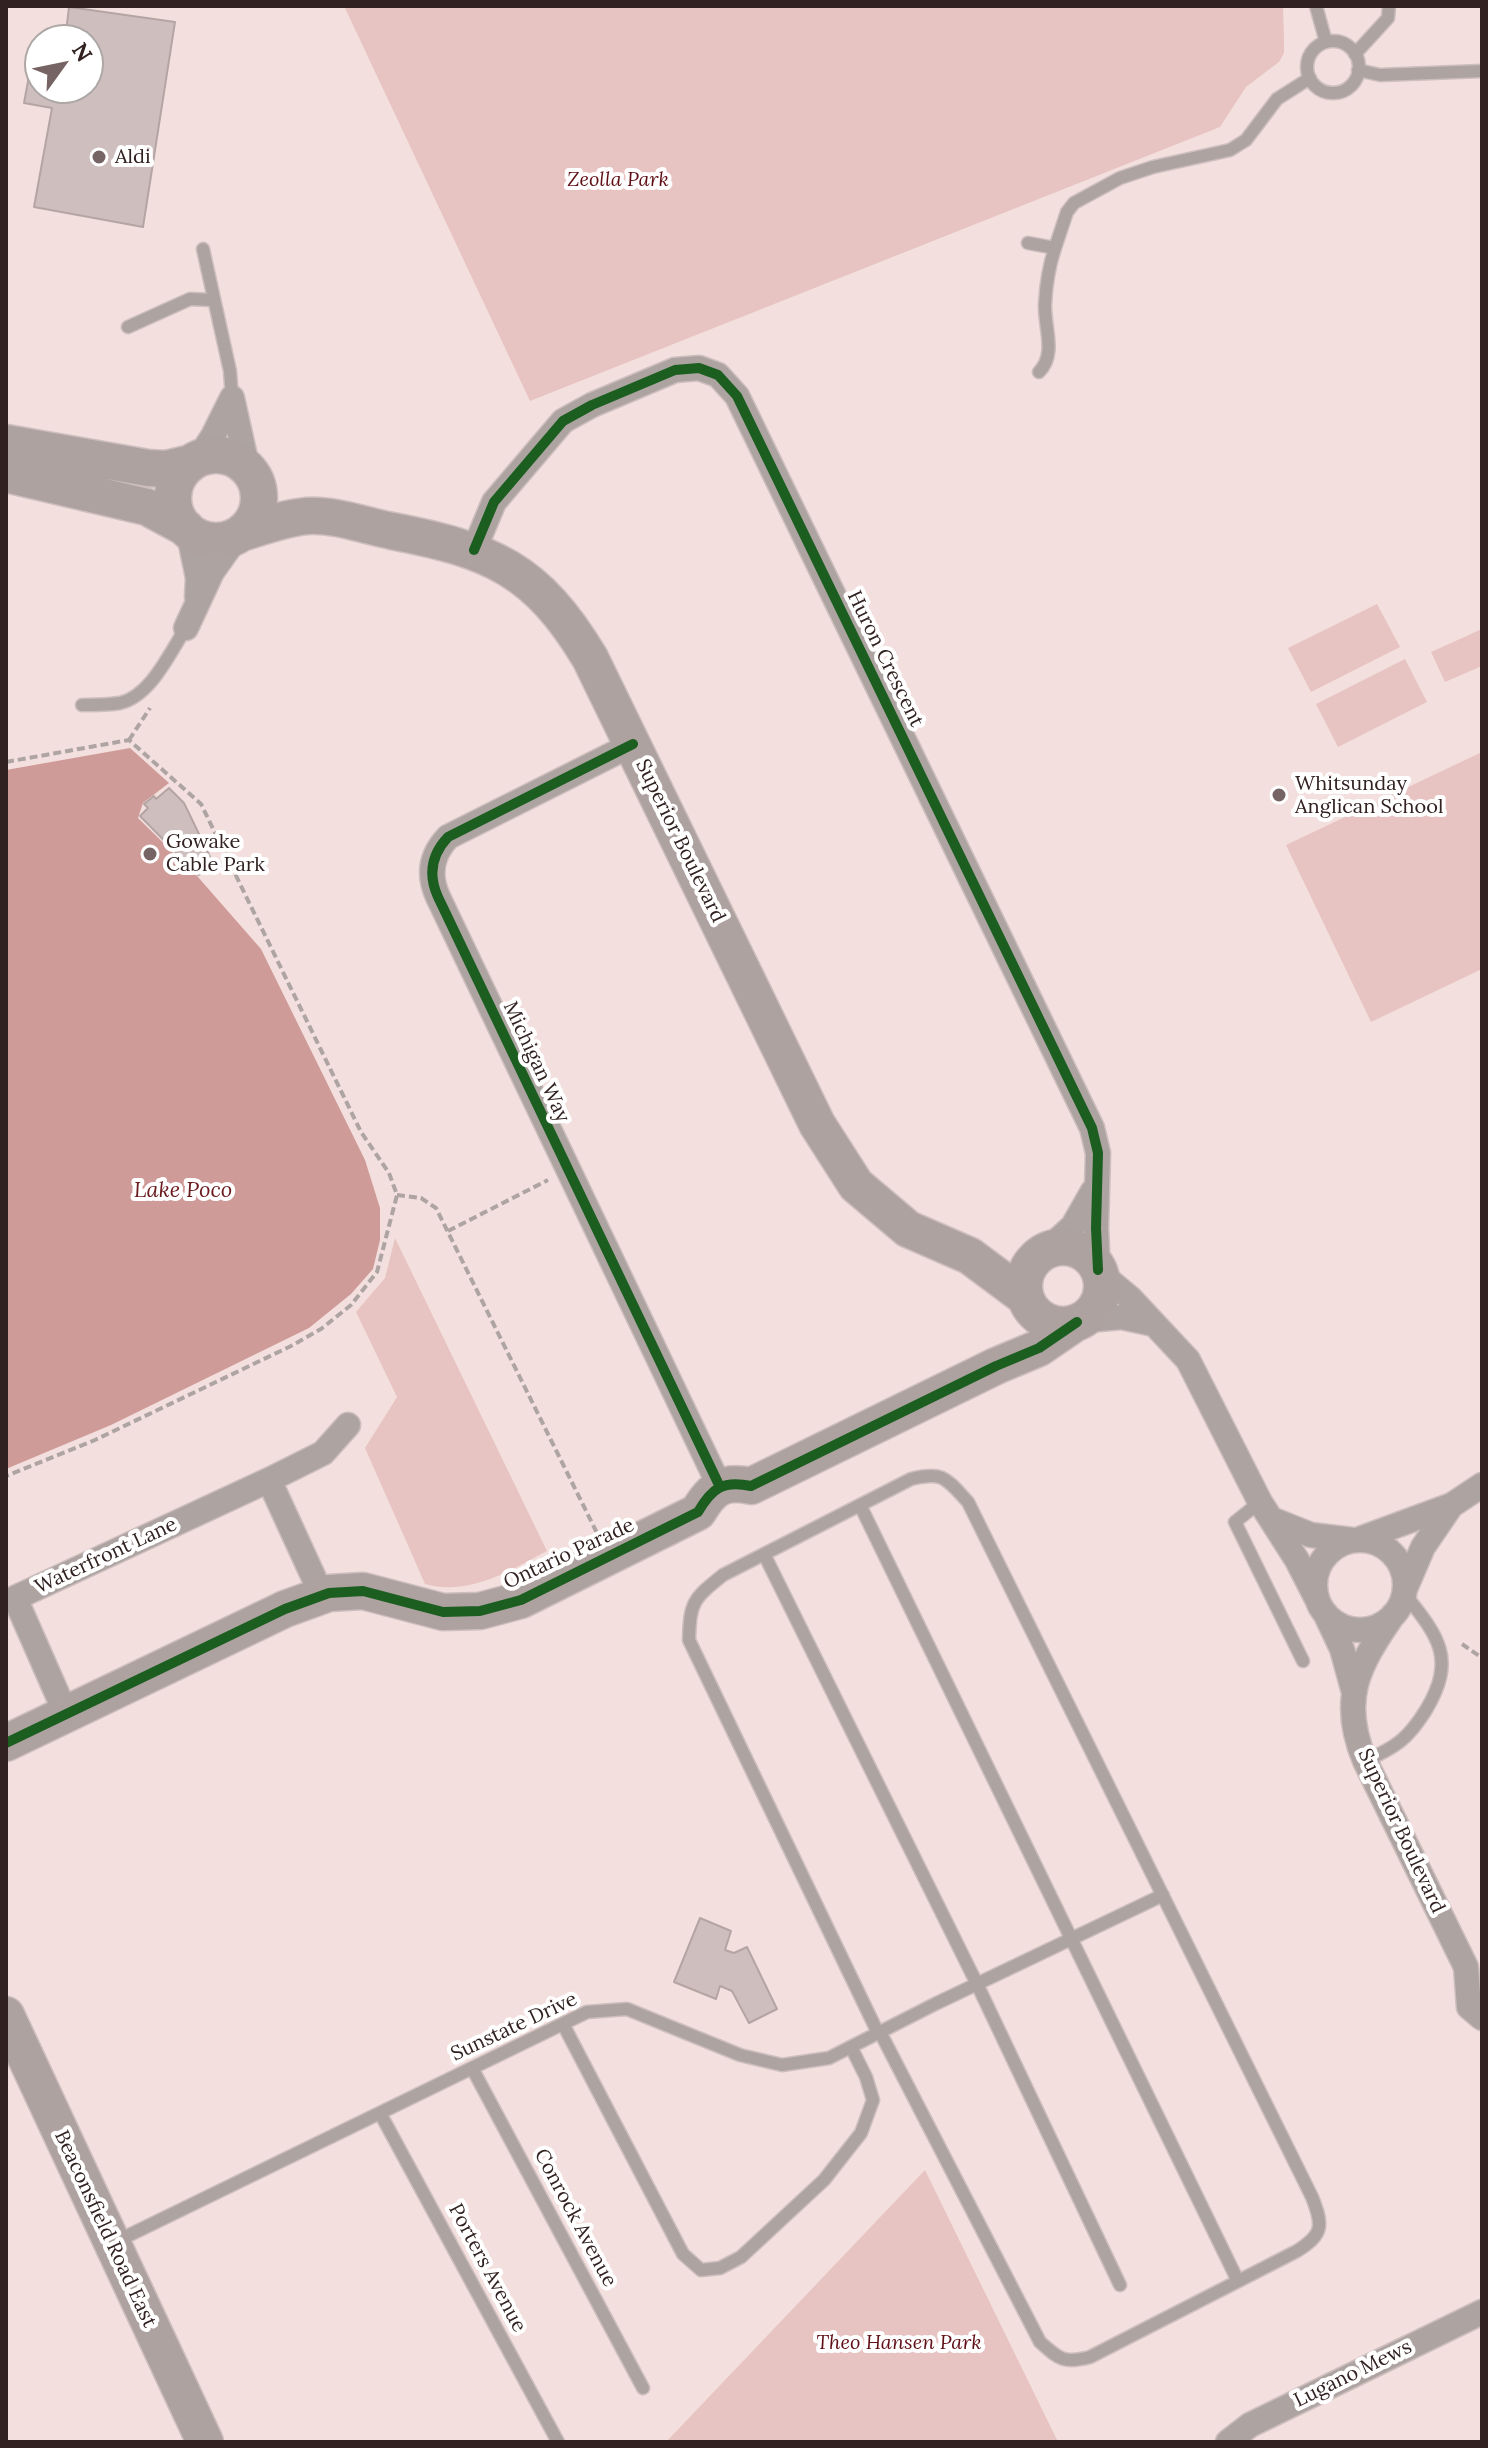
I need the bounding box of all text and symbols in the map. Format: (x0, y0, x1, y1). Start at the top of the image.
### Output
north arrow (24, 24, 104, 104)
text: N (66, 37, 99, 67)
place label: Aldi (115, 145, 151, 169)
marker: Aldi (90, 148, 108, 166)
park label: Zeolla Park (567, 168, 669, 192)
street label: Huron Crescent (842, 587, 928, 731)
street label: Superior Boulevard (630, 755, 730, 927)
place label: Whitsunday Anglican School (1295, 772, 1443, 819)
marker: Whitsunday Anglican School (1270, 786, 1288, 804)
place label: Gowake Cable Park (166, 830, 265, 877)
marker: Gowake Cable Park (141, 845, 159, 863)
street label: Michigan Way (497, 998, 575, 1126)
water label: Lake Poco (134, 1178, 232, 1204)
street label: Waterfront Lane (31, 1513, 181, 1599)
street label: Ontario Parade (500, 1513, 638, 1595)
street label: Superior Boulevard (1352, 1745, 1450, 1917)
street label: Sunstate Drive (447, 1987, 581, 2067)
street label: Beaconsfield Road East (49, 2127, 161, 2331)
street label: Conrock Avenue (529, 2145, 621, 2291)
street label: Porters Avenue (443, 2200, 531, 2336)
park label: Theo Hansen Park (816, 2331, 982, 2355)
street label: Lugano Mews (1290, 2335, 1416, 2413)

